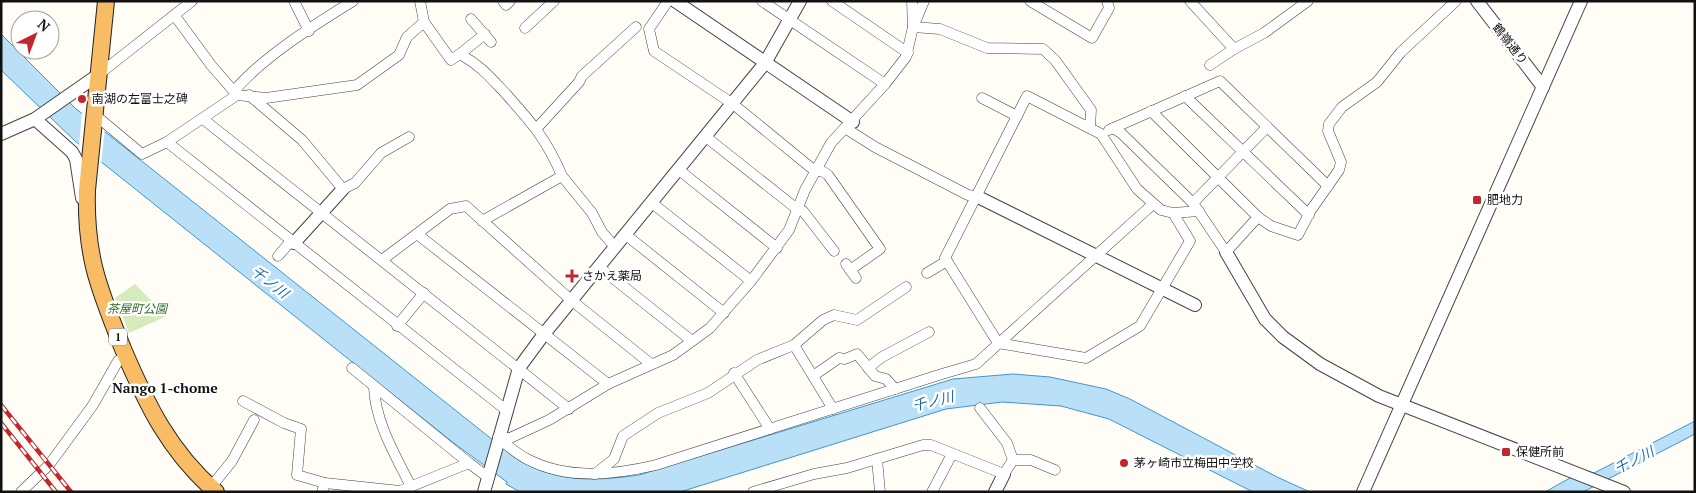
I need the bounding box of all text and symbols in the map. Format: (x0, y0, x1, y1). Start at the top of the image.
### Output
north arrow (10, 10, 60, 60)
text: N (34, 14, 55, 36)
street label: 鶴嶺通り (1490, 20, 1531, 67)
place label: 南湖の左富士之碑 (92, 91, 188, 106)
marker: 南湖の左富士之碑 (76, 93, 88, 105)
place label: 肥地力 (1487, 192, 1523, 207)
marker: 肥地力 (1471, 194, 1483, 206)
water label: 千ノ川 (248, 261, 294, 303)
place label: さかえ薬局 (582, 268, 642, 283)
marker: さかえ薬局 (566, 270, 578, 282)
park label: 茶屋町公園 (107, 301, 169, 316)
road number: 1 (109, 328, 127, 346)
district label: Nango 1-chome (112, 378, 218, 397)
water label: 千ノ川 (910, 386, 957, 415)
water label: 千ノ川 (1611, 441, 1659, 478)
place label: 保健所前 (1516, 444, 1564, 459)
marker: 保健所前 (1500, 446, 1512, 458)
place label: 茅ヶ崎市立梅田中学校 (1134, 455, 1254, 470)
marker: 茅ヶ崎市立梅田中学校 (1118, 457, 1130, 469)

